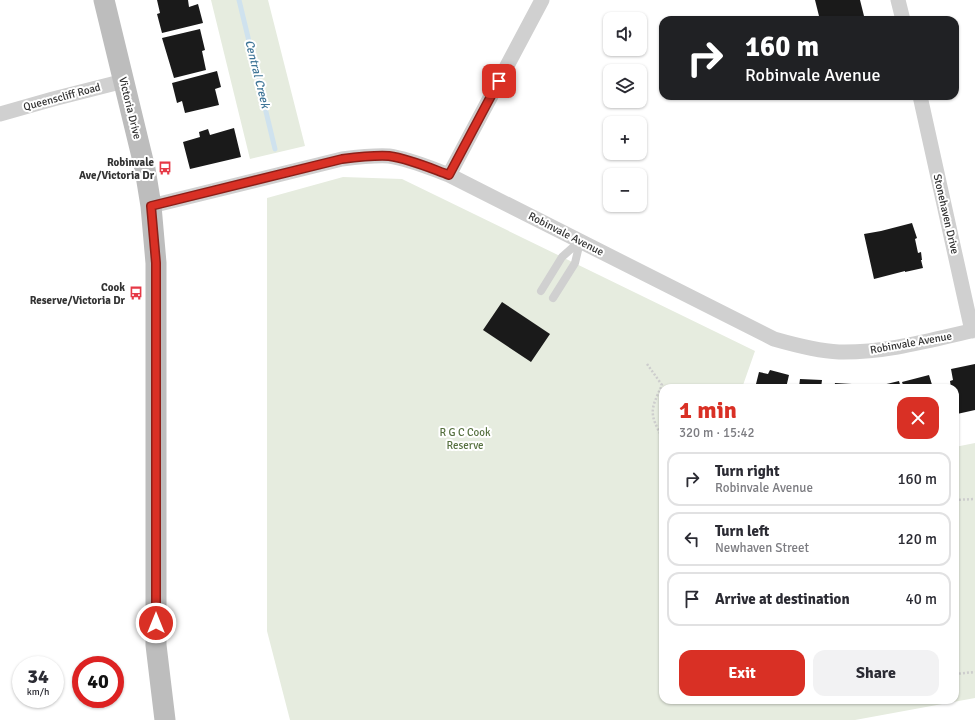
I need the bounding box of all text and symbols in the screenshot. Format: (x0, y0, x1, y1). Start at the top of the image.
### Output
map controls (603, 12, 647, 212)
button: sound (603, 12, 647, 56)
text: 160 m (745, 30, 819, 64)
icon: right (679, 32, 731, 84)
water label: Central Creek (241, 38, 273, 111)
pin (482, 64, 516, 98)
button: layers (603, 64, 647, 108)
text: Robinvale Avenue (745, 64, 881, 86)
icon: arrive (488, 70, 510, 92)
street label: Victoria Drive (116, 75, 144, 141)
street label: Queenscliff Road (22, 80, 102, 114)
button: + (603, 116, 647, 160)
place label: Robinvale Ave/Victoria Dr (79, 156, 155, 182)
bus stop icon: Robinvale Ave/Victoria Dr (157, 160, 173, 176)
button: − (603, 168, 647, 212)
street label: Stonehaven Drive (930, 173, 962, 255)
street label: Robinvale Avenue (526, 209, 606, 259)
place label: Cook Reserve/Victoria Dr (30, 281, 126, 307)
bus stop icon: Cook Reserve/Victoria Dr (128, 285, 144, 301)
street label: Robinvale Avenue (869, 329, 953, 357)
text: 1 min (679, 395, 737, 425)
button: close (897, 397, 939, 439)
text: 320 m · 15:42 (679, 425, 755, 441)
park label: R G C Cook Reserve (439, 426, 491, 452)
text: Turn right (715, 462, 780, 480)
icon: right (681, 468, 703, 490)
text: 160 m (897, 470, 937, 488)
text: Robinvale Avenue (715, 480, 813, 496)
text: Turn left (715, 522, 769, 540)
icon: left (681, 528, 703, 550)
text: 120 m (897, 530, 937, 548)
text: Newhaven Street (715, 540, 809, 556)
icon: arrive (681, 588, 703, 610)
text: Arrive at destination (715, 590, 850, 608)
text: 40 m (906, 590, 937, 608)
position arrow (135, 602, 177, 644)
button: Exit (679, 650, 805, 696)
button: Share (813, 650, 939, 696)
speed limit sign: 40 (72, 656, 124, 708)
text: 34 (27, 664, 49, 689)
text: km/h (27, 686, 49, 698)

